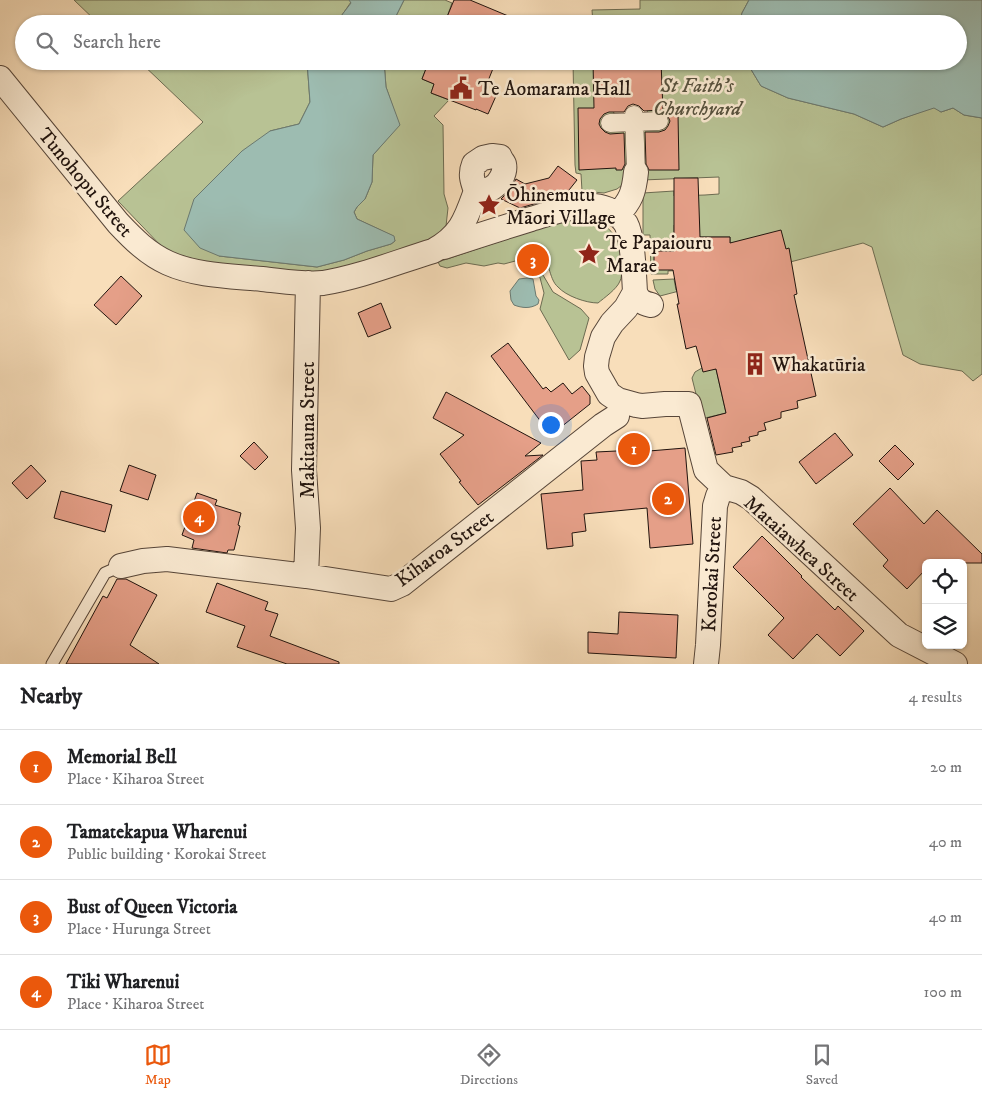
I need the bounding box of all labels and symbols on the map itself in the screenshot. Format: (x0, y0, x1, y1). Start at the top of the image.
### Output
park label: St Faith's Churchyard (653, 74, 744, 122)
public building icon: Te Aomarama Hall (448, 75, 474, 101)
place label: Te Aomarama Hall (478, 77, 631, 102)
street label: Tunohopu Street (32, 123, 138, 243)
place label: Ōhinemutu Māori Village (506, 183, 616, 231)
place icon: Ōhinemutu Māori Village (476, 192, 502, 218)
place label: Te Papaiouru Marae (606, 231, 712, 279)
pin: 3 (517, 241, 549, 279)
place icon: Te Papaiouru Marae (576, 241, 602, 267)
building icon: Whakatūria (742, 351, 768, 377)
place label: Whakatūria (771, 353, 866, 378)
street label: Makitauna Street (296, 362, 321, 498)
your location (538, 412, 564, 438)
pin: 1 (618, 430, 650, 468)
pin: 2 (652, 480, 684, 518)
street label: Mataiawhea Street (738, 491, 864, 607)
pin: 4 (183, 498, 215, 536)
street label: Kiharoa Street (391, 505, 499, 593)
street label: Korokai Street (697, 516, 728, 633)

